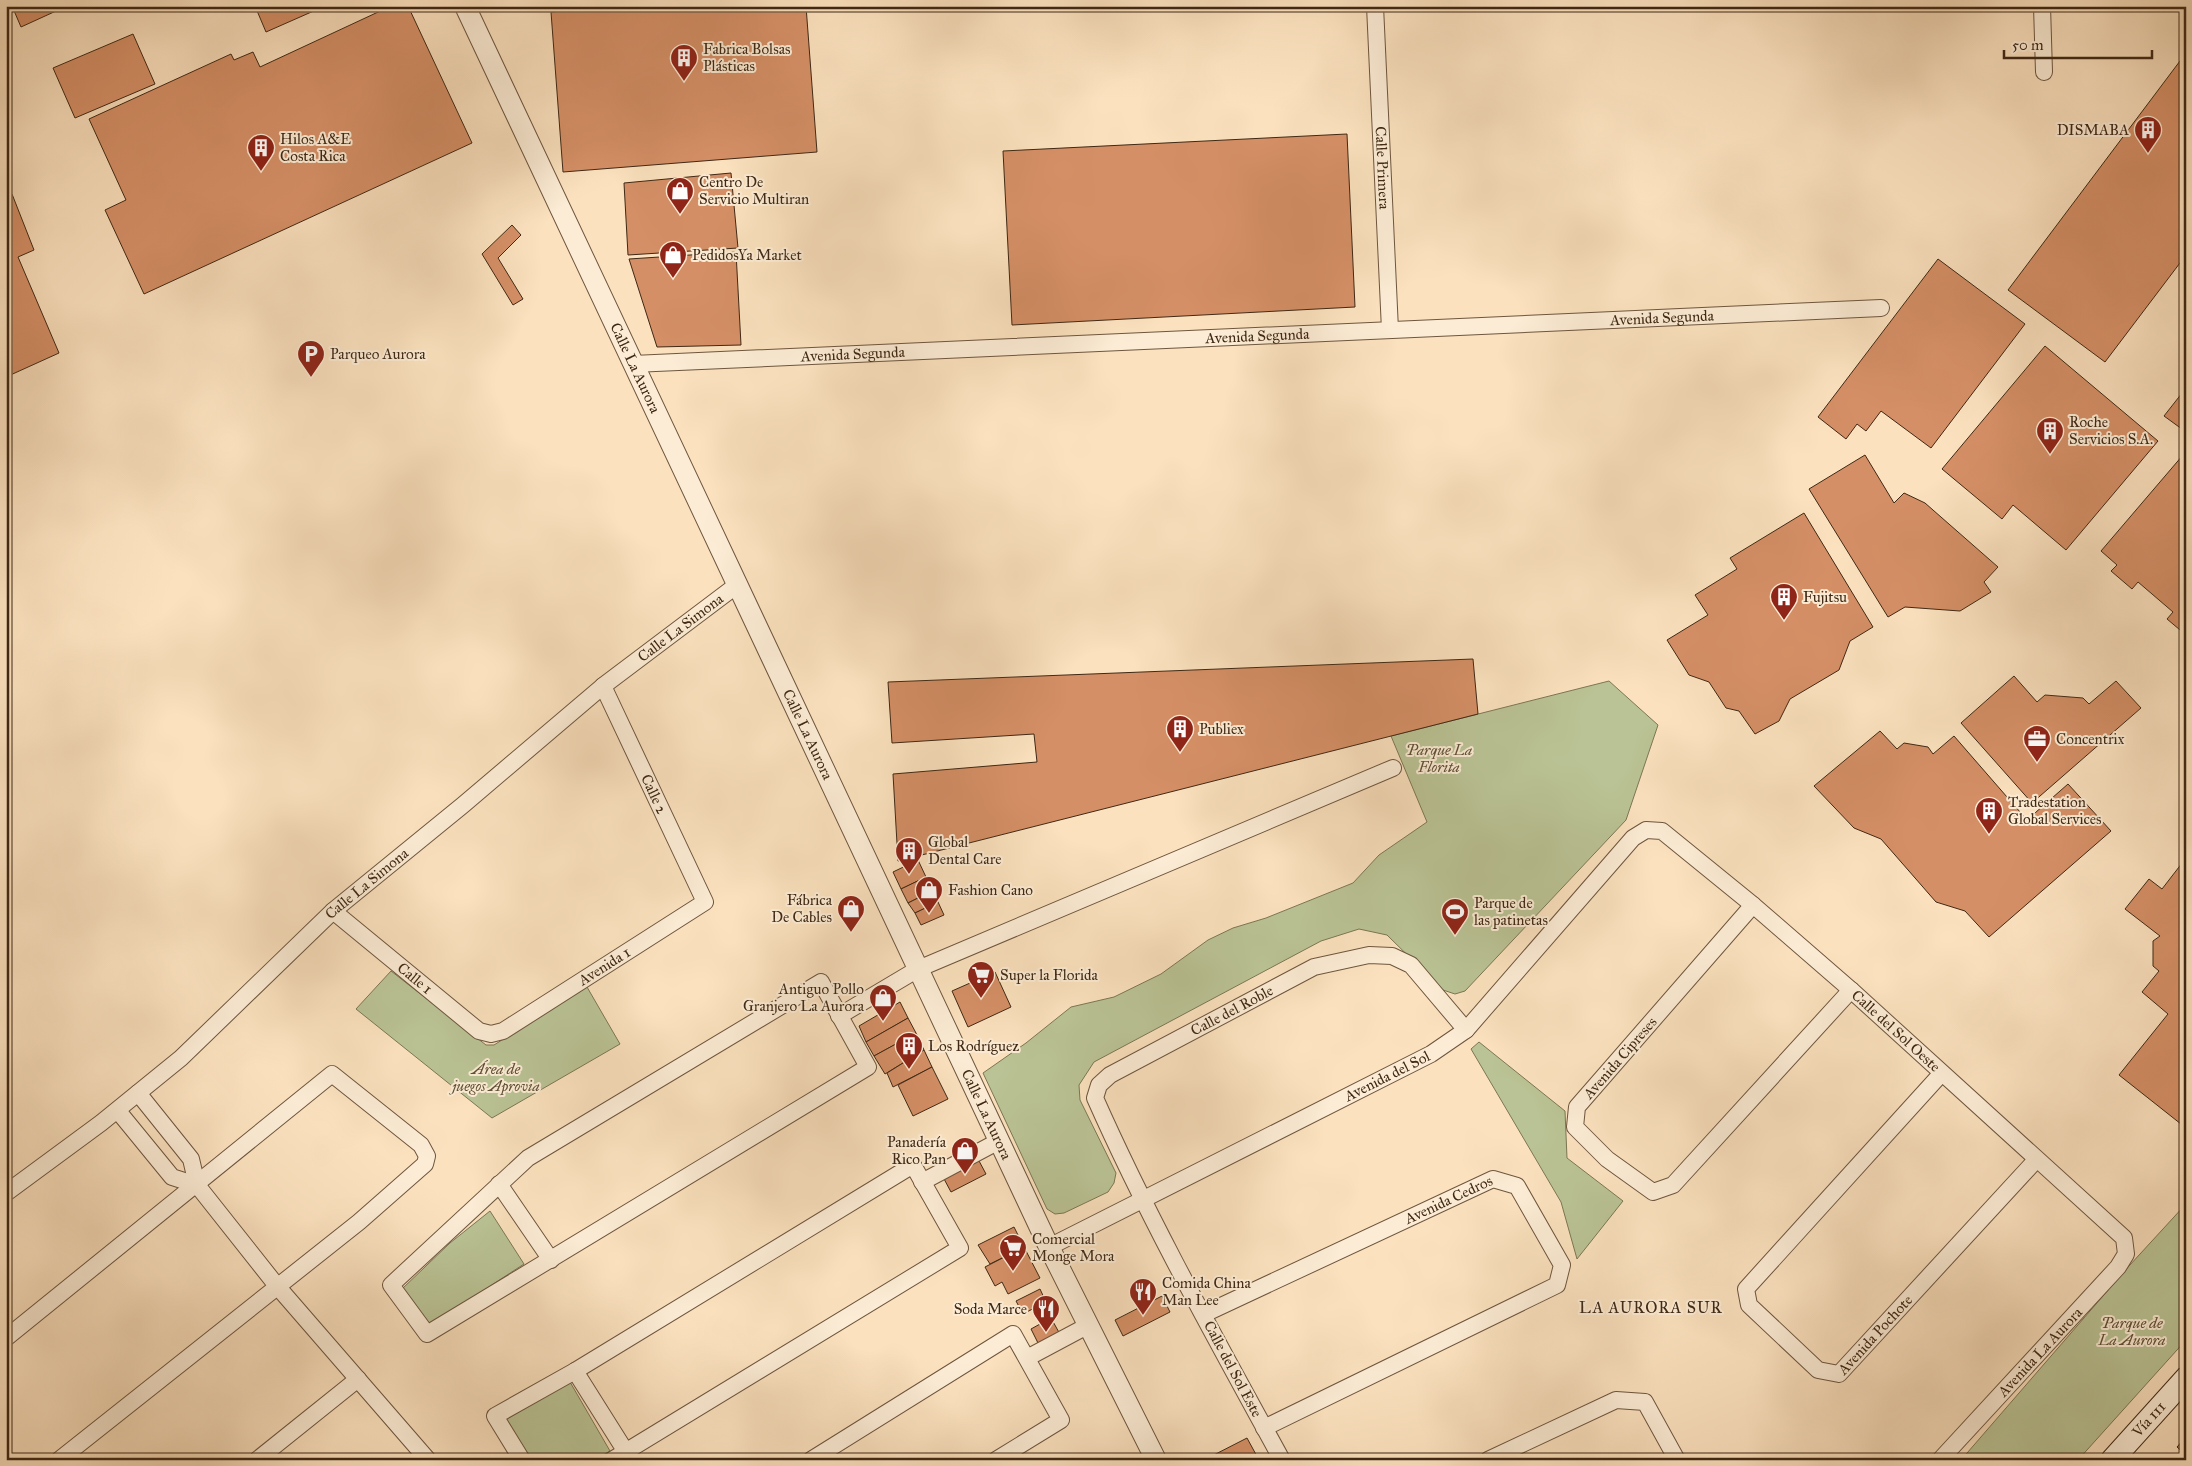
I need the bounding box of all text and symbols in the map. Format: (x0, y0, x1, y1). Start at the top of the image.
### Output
scale bar (2004, 28, 2152, 60)
text: 50 m (2012, 36, 2044, 54)
place label: Fabrica Bolsas Plásticas (703, 40, 790, 75)
building icon: Fabrica Bolsas Plásticas (669, 43, 699, 82)
building icon: DISMABA (2133, 115, 2163, 154)
place label: DISMABA (2057, 121, 2129, 139)
street label: Calle Primera (1372, 126, 1393, 210)
place label: Hilos A&E Costa Rica (280, 130, 351, 165)
building icon: Hilos A&E Costa Rica (246, 133, 276, 172)
place label: Centro De Servicio Multiran (699, 173, 809, 208)
shop icon: Centro De Servicio Multiran (665, 176, 695, 215)
shop icon: PedidosYa Market (658, 240, 688, 279)
place label: PedidosYa Market (692, 246, 802, 264)
street label: Avenida Segunda (1609, 306, 1715, 329)
street label: Calle La Aurora (606, 320, 665, 417)
street label: Avenida Segunda (1204, 325, 1310, 347)
parking icon: Parqueo Aurora (296, 339, 326, 378)
street label: Avenida Segunda (799, 343, 906, 366)
place label: Parqueo Aurora (330, 345, 426, 364)
place label: Roche Servicios S.A. (2069, 413, 2153, 448)
building icon: Roche Servicios S.A. (2035, 416, 2065, 455)
building icon: Fujitsu (1769, 582, 1799, 621)
place label: Fujitsu (1803, 588, 1847, 606)
street label: Calle La Simona (634, 589, 727, 666)
street label: Calle La Aurora (779, 686, 837, 783)
building icon: Publiex (1165, 714, 1195, 753)
place label: Publiex (1199, 720, 1244, 738)
office icon: Concentrix (2022, 724, 2052, 763)
place label: Concentrix (2056, 730, 2125, 748)
park label: Parque La Florita (1406, 741, 1472, 776)
street label: Calle 2 (637, 771, 671, 817)
place label: Tradestation Global Services (2008, 793, 2102, 828)
building icon: Tradestation Global Services (1974, 796, 2004, 835)
place label: Global Dental Care (928, 833, 1001, 868)
building icon: Global Dental Care (894, 836, 924, 875)
street label: Calle La Simona (321, 844, 413, 923)
shop icon: Fashion Cano (914, 875, 944, 914)
place label: Fashion Cano (948, 881, 1033, 899)
place label: Fábrica De Cables (771, 891, 833, 926)
shop icon: Fábrica De Cables (836, 894, 866, 933)
place label: Parque de las patinetas (1474, 894, 1548, 929)
sports icon: Parque de las patinetas (1440, 897, 1470, 936)
street label: Avenida 1 (574, 943, 634, 990)
street label: Calle 1 (394, 959, 436, 998)
supermarket icon: Super la Florida (966, 960, 996, 999)
place label: Super la Florida (1000, 966, 1098, 984)
place label: Antiguo Pollo Granjero La Aurora (743, 980, 865, 1015)
street label: Calle del Roble (1188, 981, 1276, 1040)
shop icon: Antiguo Pollo Granjero La Aurora (868, 983, 898, 1022)
street label: Calle del Sol Oeste (1848, 986, 1944, 1076)
street label: Avenida Cipreses (1579, 1013, 1661, 1103)
building icon: Los Rodríguez (894, 1031, 924, 1070)
place label: Los Rodríguez (928, 1037, 1019, 1055)
street label: Avenida del Sol (1341, 1047, 1434, 1106)
park label: Área de juegos Aprovia (448, 1060, 540, 1096)
street label: Calle La Aurora (958, 1066, 1016, 1163)
place label: Panadería Rico Pan (887, 1133, 947, 1168)
shop icon: Panadería Rico Pan (950, 1136, 980, 1175)
street label: Avenida Cedros (1401, 1172, 1495, 1228)
place label: Comercial Monge Mora (1032, 1230, 1115, 1265)
supermarket icon: Comercial Monge Mora (998, 1233, 1028, 1272)
place label: Comida China Man Lee (1162, 1274, 1251, 1309)
restaurant icon: Comida China Man Lee (1128, 1277, 1158, 1316)
street label: Avenida Pochote (1833, 1291, 1916, 1379)
restaurant icon: Soda Marce (1031, 1294, 1061, 1333)
district label: LA AURORA SUR (1579, 1298, 1723, 1317)
place label: Soda Marce (954, 1300, 1027, 1318)
street label: Avenida La Aurora (1993, 1303, 2087, 1401)
park label: Parque de La Aurora (2098, 1314, 2165, 1349)
street label: Calle del Sol Este (1200, 1318, 1266, 1420)
street label: Vía 111 (2128, 1398, 2169, 1441)

